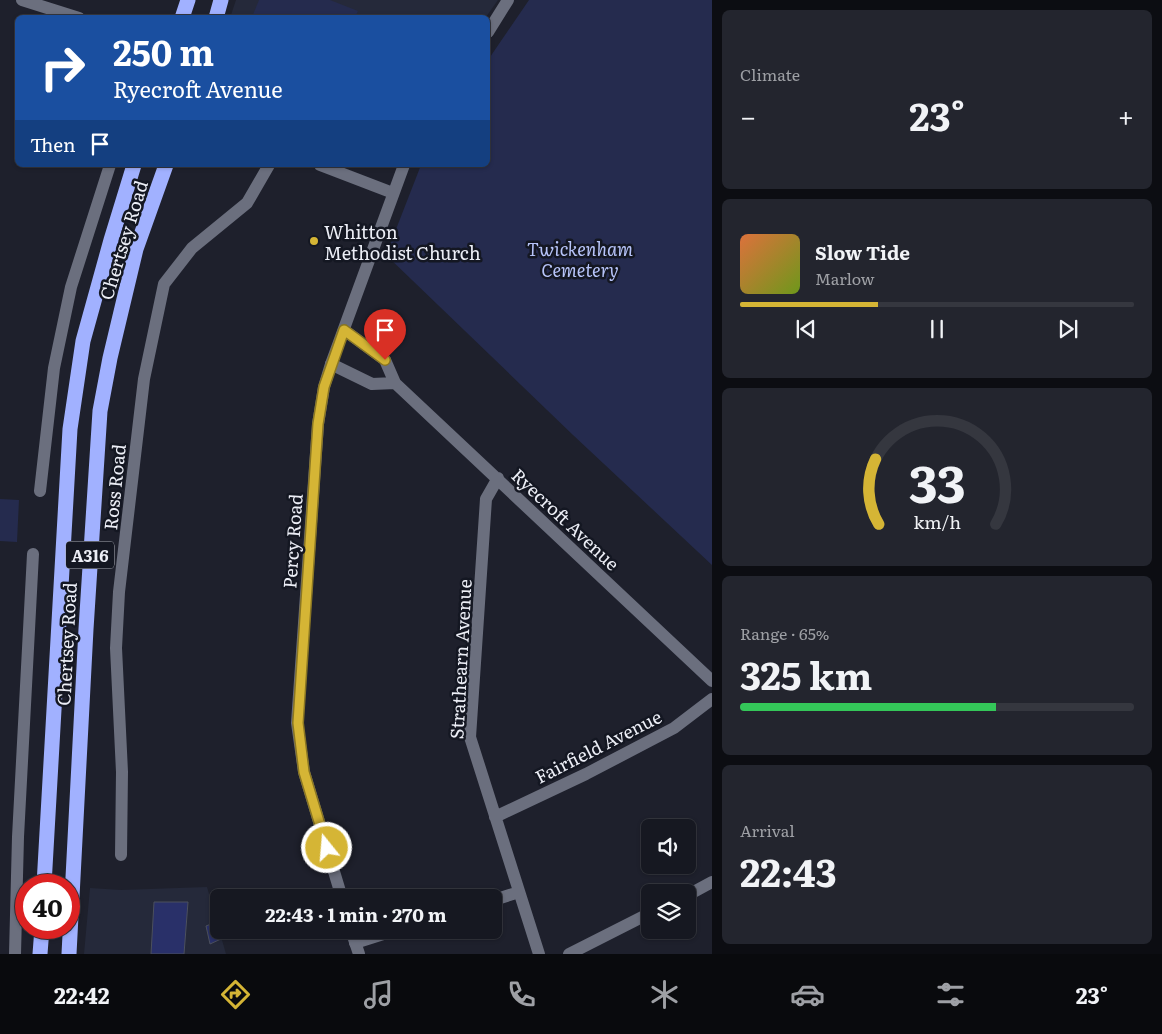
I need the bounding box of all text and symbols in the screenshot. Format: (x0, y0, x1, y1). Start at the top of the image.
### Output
text: 250 m (113, 25, 214, 77)
icon: right (30, 35, 95, 100)
text: Climate (740, 62, 800, 86)
text: Ryecroft Avenue (113, 72, 283, 105)
text: 23° (909, 86, 965, 143)
text: − (740, 94, 756, 136)
text: + (1118, 94, 1134, 136)
text: Then (30, 130, 76, 158)
icon: arrive (86, 130, 114, 158)
street label: Chertsey Road (92, 177, 154, 303)
place label: Whitton Methodist Church (324, 218, 481, 266)
marker: Whitton Methodist Church (308, 235, 320, 247)
park label: Twickenham Cemetery (527, 235, 633, 283)
text: Slow Tide (815, 238, 910, 266)
text: Marlow (815, 266, 875, 290)
pin (364, 309, 406, 360)
icon: previous (792, 315, 820, 343)
icon: pause (923, 315, 951, 343)
icon: next (1054, 315, 1082, 343)
icon: arrive (371, 316, 399, 344)
text: 33 (909, 442, 966, 519)
street label: Ross Road (96, 443, 132, 531)
street label: Ryecroft Avenue (506, 462, 626, 576)
street label: Percy Road (275, 493, 309, 589)
text: km/h (913, 508, 961, 535)
road number: A316 (66, 542, 114, 568)
street label: Strathearn Avenue (442, 578, 478, 740)
street label: Chertsey Road (49, 582, 83, 706)
text: Range · 65% (740, 621, 829, 645)
text: 325 km (740, 645, 872, 702)
street label: Fairfield Avenue (530, 702, 666, 790)
text: Arrival (740, 818, 795, 842)
map controls (641, 819, 696, 939)
button: sound (641, 819, 696, 874)
position arrow (300, 821, 352, 873)
text: 22:43 (740, 842, 837, 899)
speed limit sign: 40 (15, 874, 80, 939)
button: layers (641, 884, 696, 939)
text: 22:43 · 1 min · 270 m (265, 900, 447, 928)
icon: directions (218, 977, 253, 1012)
icon: music (361, 977, 396, 1012)
icon: phone (504, 977, 539, 1012)
icon: climate (647, 977, 682, 1012)
icon: car (790, 977, 825, 1012)
icon: filters (933, 977, 968, 1012)
text: 22:42 (54, 978, 110, 1011)
text: 23° (1076, 978, 1108, 1011)

